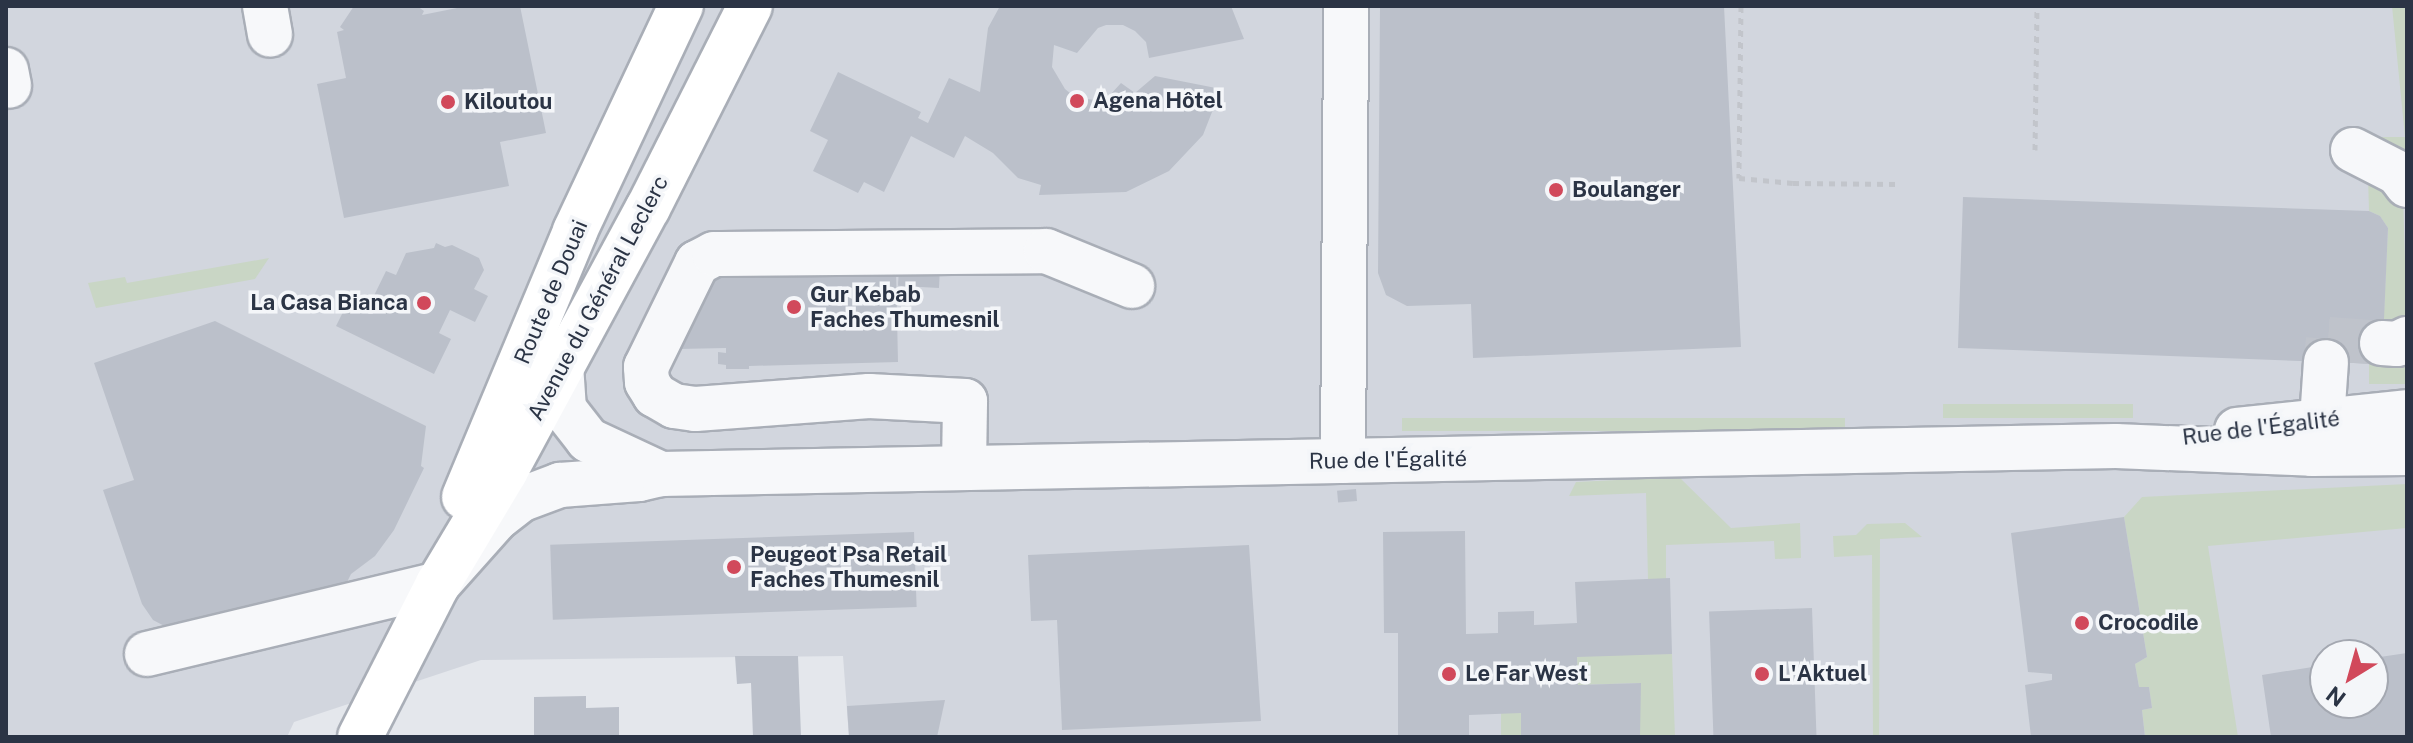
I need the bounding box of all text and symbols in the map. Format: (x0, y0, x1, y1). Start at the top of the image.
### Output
place label: Agena Hôtel (1093, 88, 1223, 114)
place label: Kiloutou (464, 89, 552, 115)
marker: Agena Hôtel (1068, 92, 1086, 110)
marker: Kiloutou (439, 93, 457, 111)
street label: Avenue du Général Leclerc (522, 171, 674, 425)
place label: Boulanger (1572, 177, 1681, 203)
marker: Boulanger (1547, 181, 1565, 199)
street label: Route de Douai (509, 216, 593, 368)
place label: Gur Kebab Faches Thumesnil (810, 281, 1000, 332)
place label: La Casa Bianca (250, 290, 408, 316)
marker: La Casa Bianca (415, 294, 433, 312)
marker: Gur Kebab Faches Thumesnil (785, 298, 803, 316)
street label: Rue de l'Égalité (2180, 405, 2342, 451)
street label: Rue de l'Égalité (1308, 445, 1468, 475)
place label: Peugeot Psa Retail Faches Thumesnil (750, 541, 947, 592)
marker: Peugeot Psa Retail Faches Thumesnil (725, 558, 743, 576)
place label: Crocodile (2098, 610, 2199, 636)
marker: Crocodile (2073, 614, 2091, 632)
north arrow (2309, 639, 2389, 719)
place label: Le Far West (1465, 661, 1588, 687)
place label: L'Aktuel (1778, 661, 1867, 687)
marker: Le Far West (1440, 665, 1458, 683)
marker: L'Aktuel (1753, 665, 1771, 683)
text: N (2321, 681, 2350, 712)

